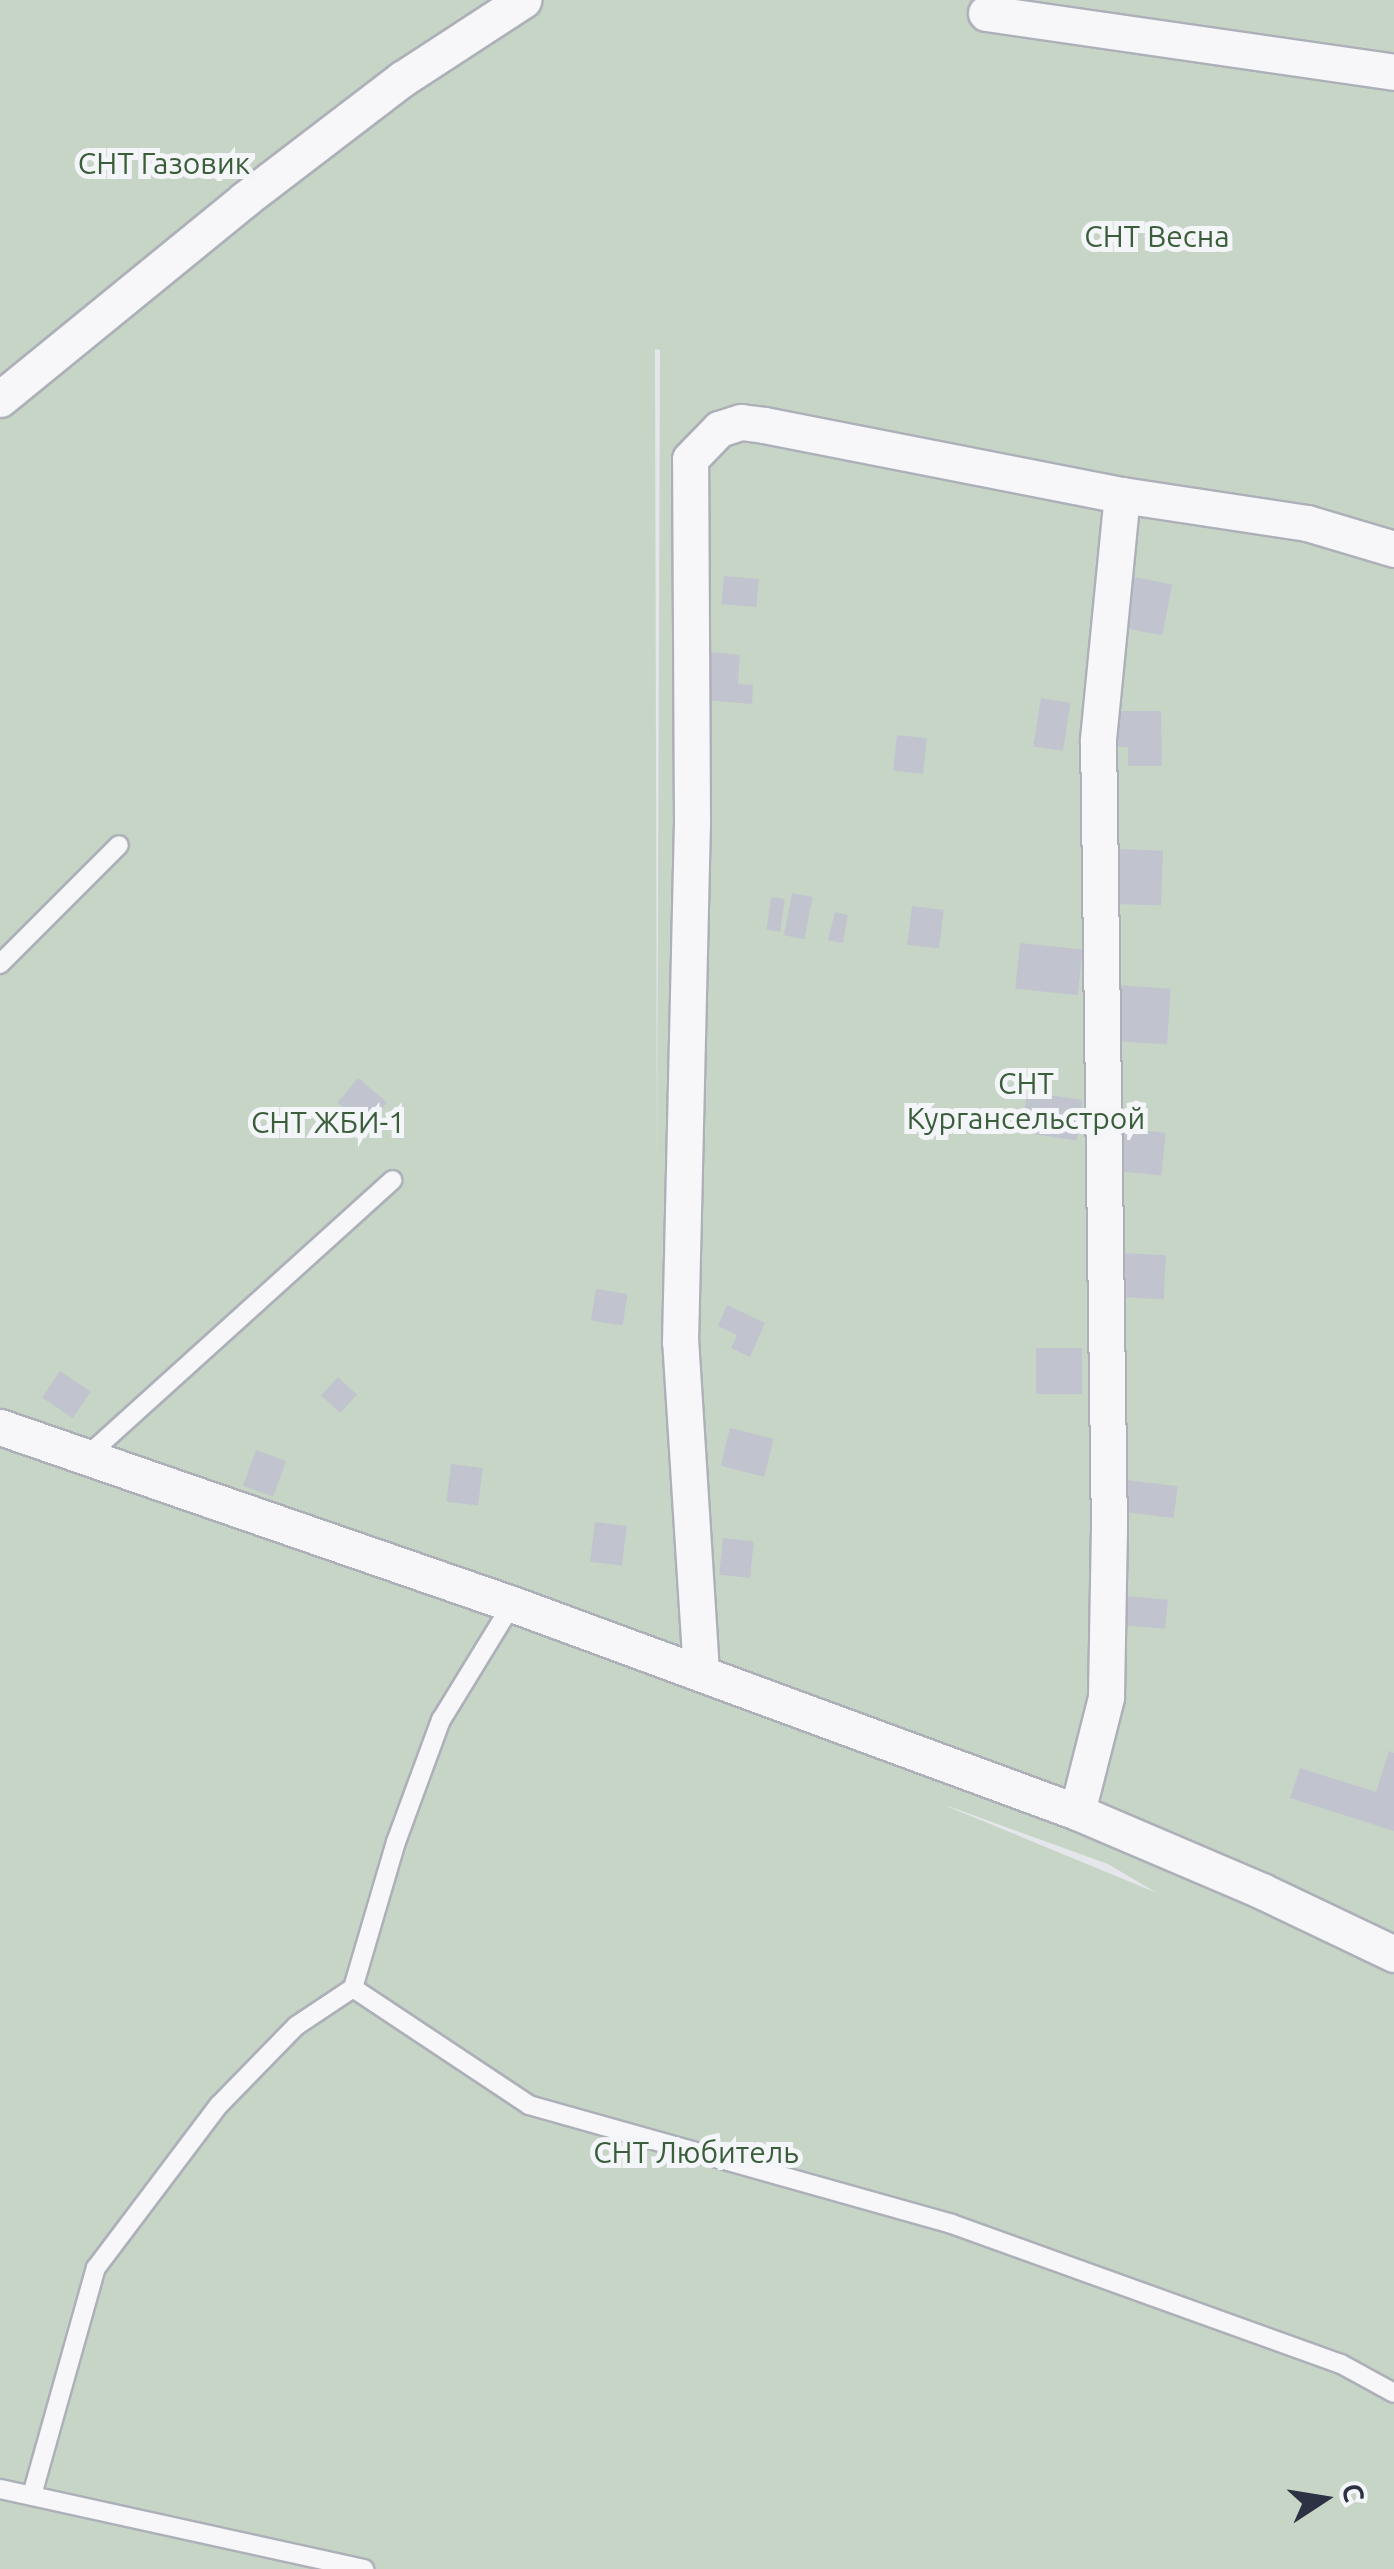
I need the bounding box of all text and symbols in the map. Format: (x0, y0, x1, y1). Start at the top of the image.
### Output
park label: СНТ Газовик (78, 145, 250, 181)
park label: СНТ Весна (1084, 218, 1230, 254)
park label: СНТ Кургансельстрой (907, 1065, 1145, 1136)
park label: СНТ ЖБИ-1 (251, 1104, 405, 1140)
park label: СНТ Любитель (593, 2134, 799, 2170)
north arrow (1274, 2449, 1374, 2549)
text: С (1337, 2481, 1371, 2505)

